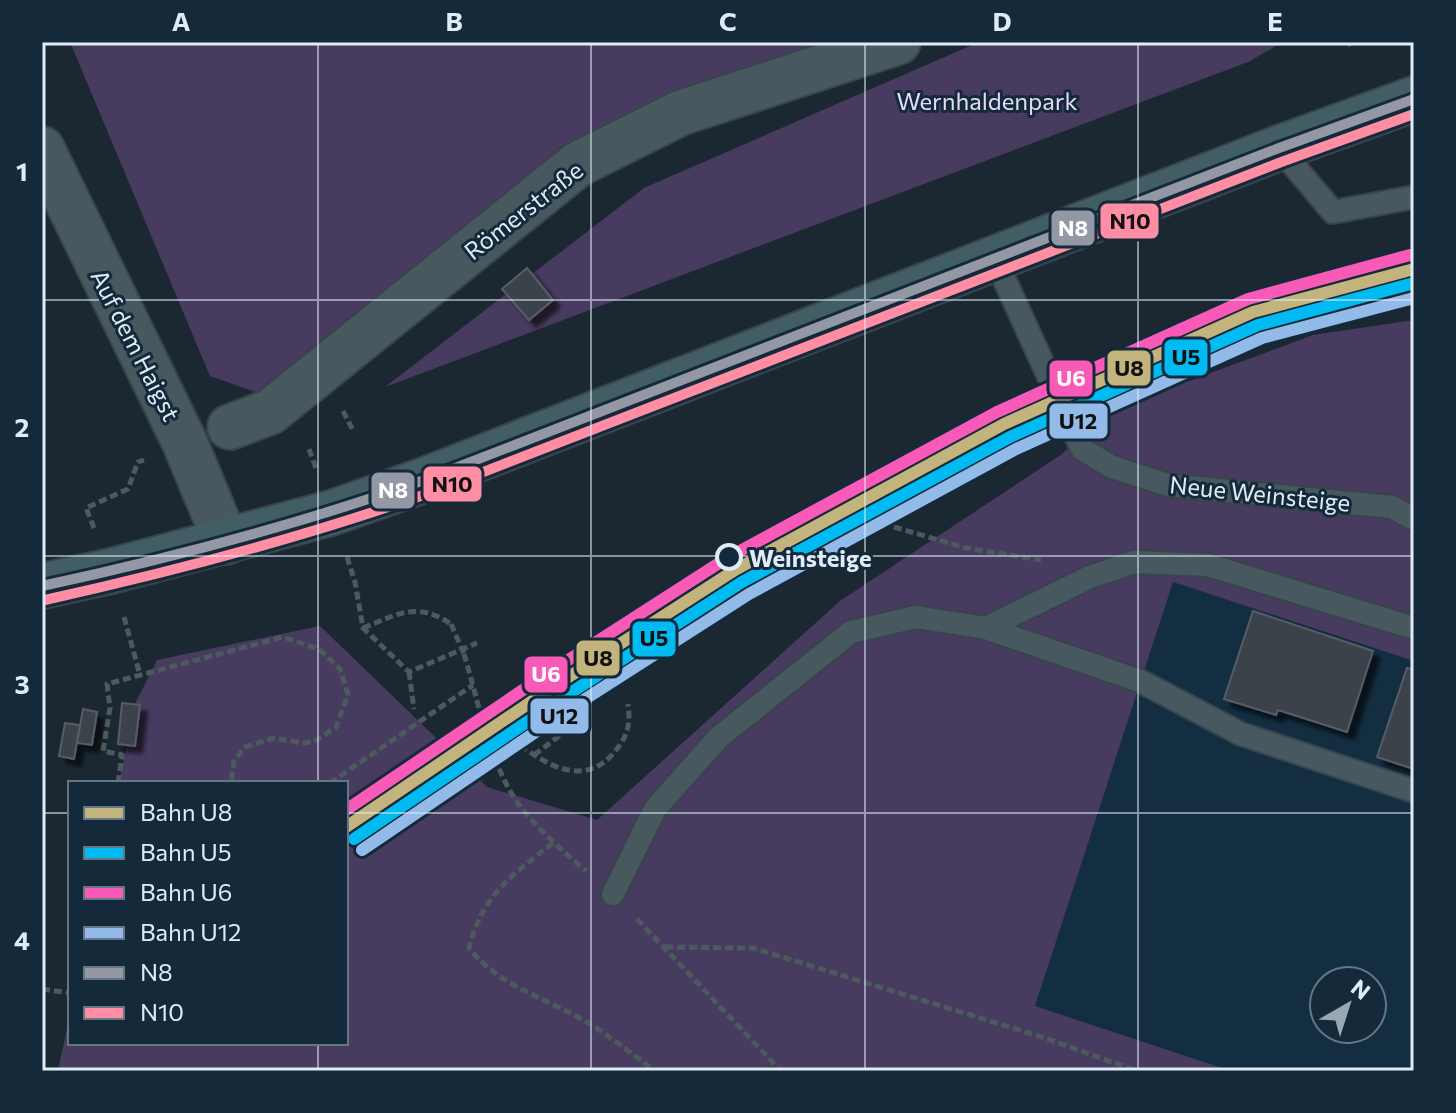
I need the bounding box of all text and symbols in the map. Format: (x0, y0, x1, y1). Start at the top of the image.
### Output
text: A (172, 5, 191, 36)
text: B (445, 5, 463, 36)
text: C (719, 5, 737, 36)
text: D (992, 5, 1012, 36)
text: E (1267, 5, 1283, 36)
park label: Wernhaldenpark (897, 86, 1077, 115)
text: 1 (16, 155, 28, 186)
street label: Römerstraße (458, 155, 588, 265)
line badge: N10 (1099, 202, 1160, 240)
text: N10 (1109, 207, 1151, 234)
line badge: N8 (1050, 209, 1096, 247)
text: N8 (1058, 214, 1088, 241)
street label: Auf dem Haigst (85, 264, 187, 426)
line badge: U5 (1163, 338, 1209, 377)
text: U5 (1172, 343, 1200, 370)
line badge: U8 (1106, 349, 1152, 387)
text: U8 (1114, 354, 1144, 381)
line badge: U6 (1048, 359, 1094, 398)
text: U6 (1056, 364, 1086, 391)
line badge: U12 (1048, 402, 1109, 440)
text: U12 (1059, 407, 1097, 434)
text: 2 (15, 411, 29, 442)
line badge: N10 (422, 465, 483, 503)
street label: Neue Weinsteige (1168, 469, 1352, 517)
text: N10 (431, 470, 473, 497)
line badge: N8 (370, 471, 416, 510)
text: N8 (378, 476, 408, 503)
place label: Weinsteige (749, 543, 872, 572)
marker: Weinsteige (716, 544, 742, 570)
line badge: U5 (631, 620, 677, 658)
text: U5 (640, 624, 668, 651)
line badge: U8 (575, 639, 621, 677)
text: U8 (583, 644, 613, 671)
line badge: U6 (523, 655, 569, 694)
text: U6 (531, 660, 561, 687)
text: 3 (14, 668, 30, 699)
line badge: U12 (529, 697, 590, 735)
text: U12 (540, 702, 578, 729)
legend (68, 781, 348, 1045)
text: Bahn U8 (140, 797, 232, 826)
text: Bahn U5 (140, 837, 231, 866)
text: Bahn U6 (140, 877, 232, 906)
text: Bahn U12 (140, 917, 241, 946)
text: 4 (14, 924, 30, 955)
text: N8 (140, 957, 173, 986)
north arrow (1308, 965, 1388, 1045)
text: N (1346, 973, 1376, 1005)
text: N10 (140, 997, 184, 1026)

